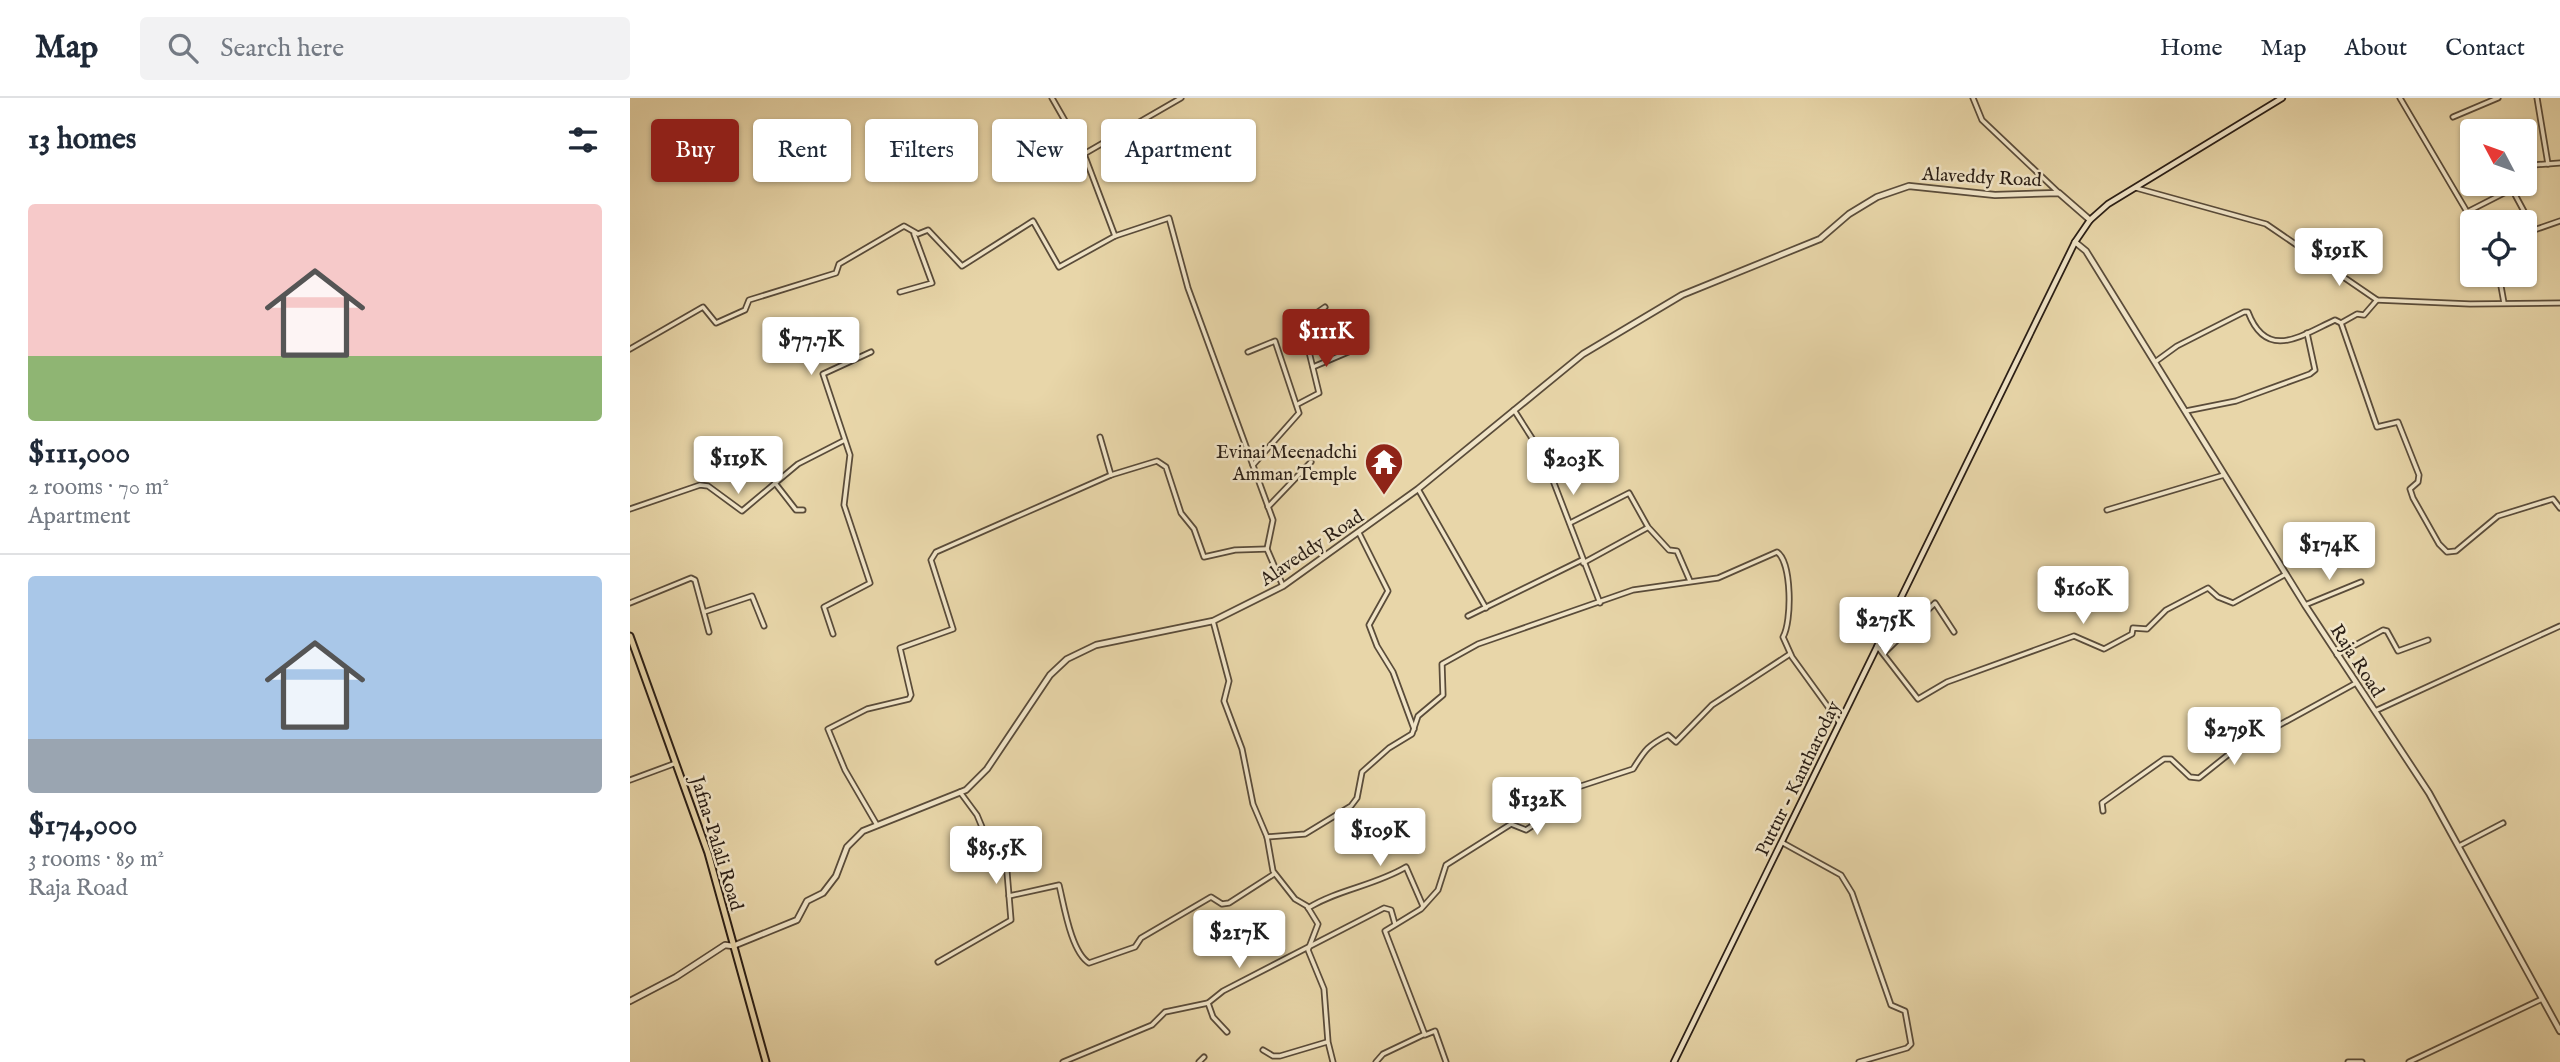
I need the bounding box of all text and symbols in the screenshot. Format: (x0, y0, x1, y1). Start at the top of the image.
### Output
search box (140, 17, 630, 80)
text: Map (35, 27, 98, 69)
icon: search (164, 29, 202, 67)
text: Search here (220, 32, 344, 65)
text: Home (2160, 33, 2223, 64)
text: Map (2261, 33, 2307, 64)
text: About (2345, 33, 2407, 64)
text: Contact (2445, 33, 2525, 64)
chip: Buy (651, 119, 739, 182)
chip: Rent (753, 119, 851, 182)
chip: Filters (865, 119, 978, 182)
chip: New (992, 119, 1087, 182)
chip: Apartment (1101, 119, 1256, 182)
north arrow (2460, 119, 2538, 196)
map controls (2460, 119, 2537, 287)
text: 13 homes (28, 121, 136, 159)
icon: filters (564, 121, 602, 159)
street label: Alaveddy Road (1920, 163, 2043, 193)
button: locate (2460, 210, 2537, 287)
pin: $191K (2290, 228, 2388, 288)
text: $191K (2311, 236, 2367, 265)
icon: home (252, 250, 378, 376)
pin: $111K (1277, 310, 1375, 369)
pin: $77.7K (754, 317, 868, 377)
text: $111K (1298, 317, 1354, 346)
text: $77.7K (778, 325, 844, 354)
text: $111,000 (28, 435, 130, 473)
pin: $119K (689, 436, 787, 496)
pin: $203K (1524, 438, 1622, 497)
place label: Evinai Meenadchi Amman Temple (1216, 441, 1357, 487)
temple icon: Evinai Meenadchi Amman Temple (1363, 441, 1405, 496)
text: $119K (710, 444, 766, 473)
text: $203K (1543, 445, 1603, 474)
text: 2 rooms · 70 m² (28, 473, 169, 502)
text: Apartment (28, 502, 131, 531)
street label: Alaveddy Road (1255, 505, 1369, 593)
pin: $174K (2280, 522, 2378, 582)
text: $174K (2299, 530, 2359, 559)
pin: $160K (2034, 566, 2132, 626)
text: $160K (2054, 574, 2112, 603)
pin: $275K (1836, 598, 1934, 657)
text: $275K (1856, 605, 1915, 634)
street label: Raja Road (2324, 620, 2389, 703)
icon: home (252, 622, 378, 748)
street label: Puttur - Kantharoday (1751, 697, 1847, 860)
pin: $279K (2185, 708, 2283, 767)
text: $279K (2204, 715, 2264, 744)
street label: Jafna-Palali Road (684, 772, 748, 915)
pin: $132K (1488, 778, 1586, 837)
text: $132K (1508, 785, 1566, 814)
text: $174,000 (28, 807, 137, 845)
pin: $109K (1331, 808, 1429, 868)
text: $109K (1350, 816, 1410, 845)
pin: $85.5K (939, 826, 1053, 886)
text: $85.5K (966, 834, 1026, 863)
text: 3 rooms · 89 m² (28, 845, 164, 874)
text: Raja Road (28, 874, 128, 903)
pin: $217K (1190, 910, 1288, 970)
text: $217K (1209, 918, 1269, 947)

